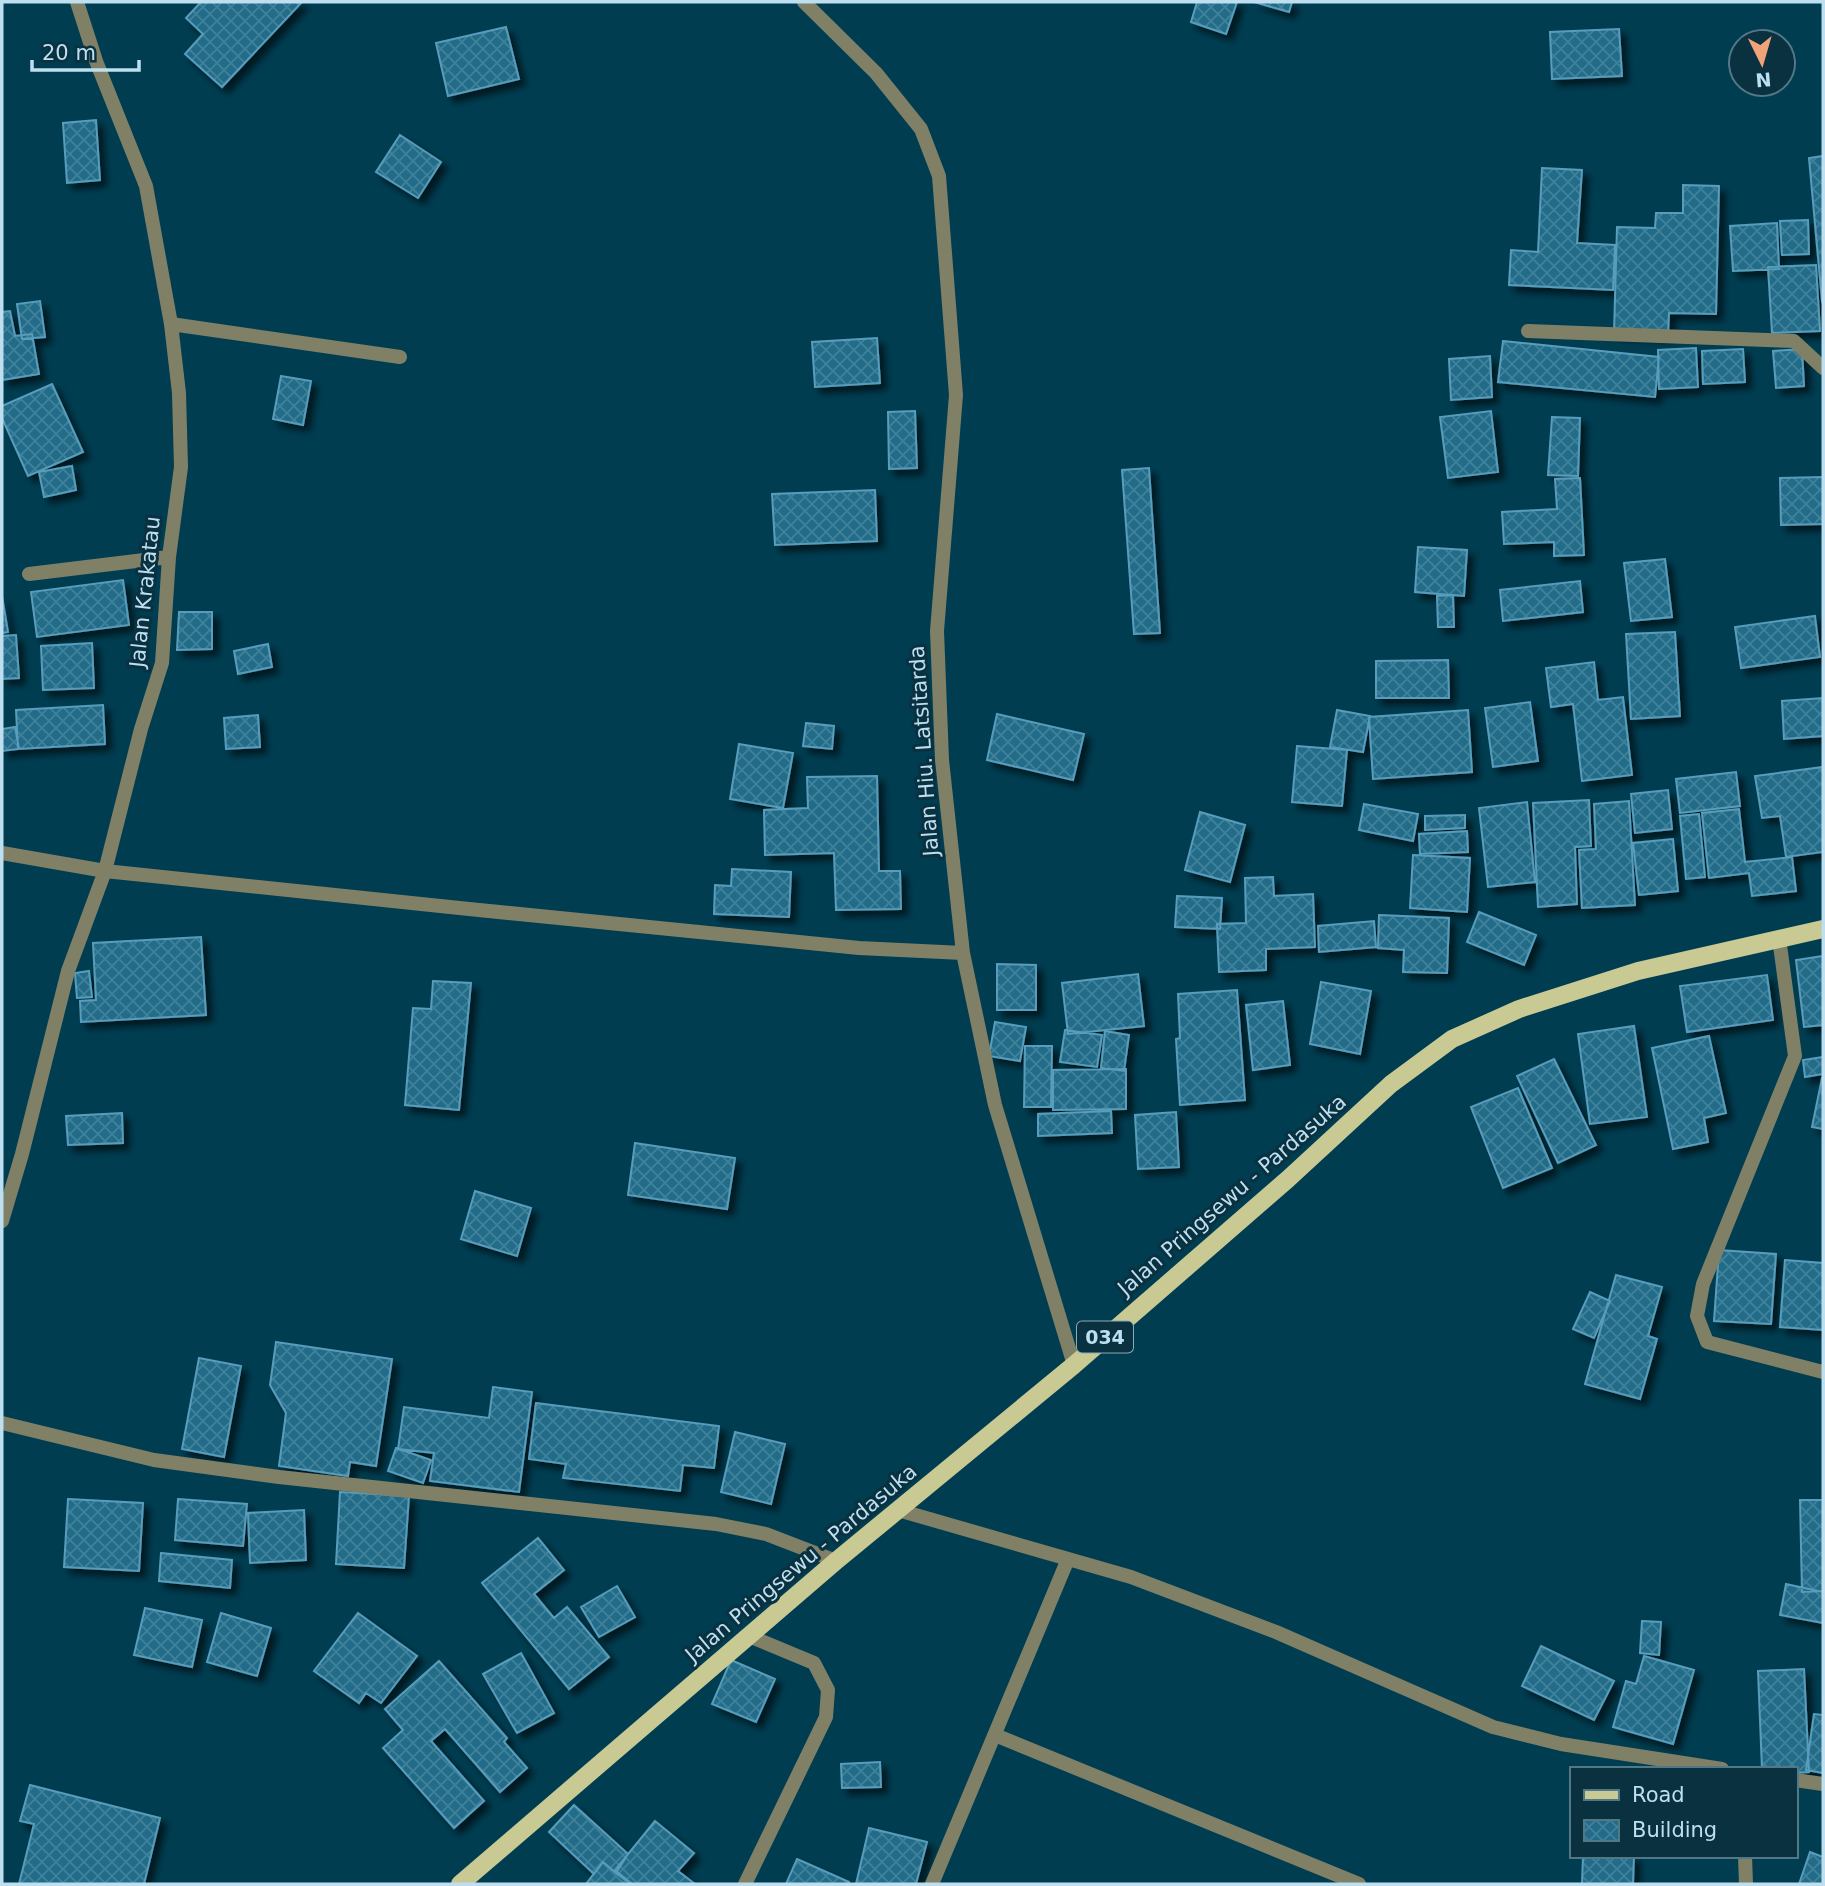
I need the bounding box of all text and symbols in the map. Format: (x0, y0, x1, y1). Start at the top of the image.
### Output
scale bar (32, 28, 138, 72)
north arrow (1727, 28, 1797, 98)
text: 20 m (42, 41, 96, 65)
text: N (1755, 68, 1772, 92)
street label: Jalan Krakatau (125, 515, 165, 671)
street label: Jalan Hiu. Latsitarda (905, 645, 943, 859)
street label: Jalan Pringsewu - Pardasuka (1112, 1089, 1351, 1302)
road number: 034 (1077, 1322, 1133, 1352)
street label: Jalan Pringsewu - Pardasuka (679, 1459, 921, 1668)
legend (1570, 1767, 1797, 1858)
text: Road (1632, 1783, 1685, 1807)
text: Building (1632, 1818, 1717, 1842)

